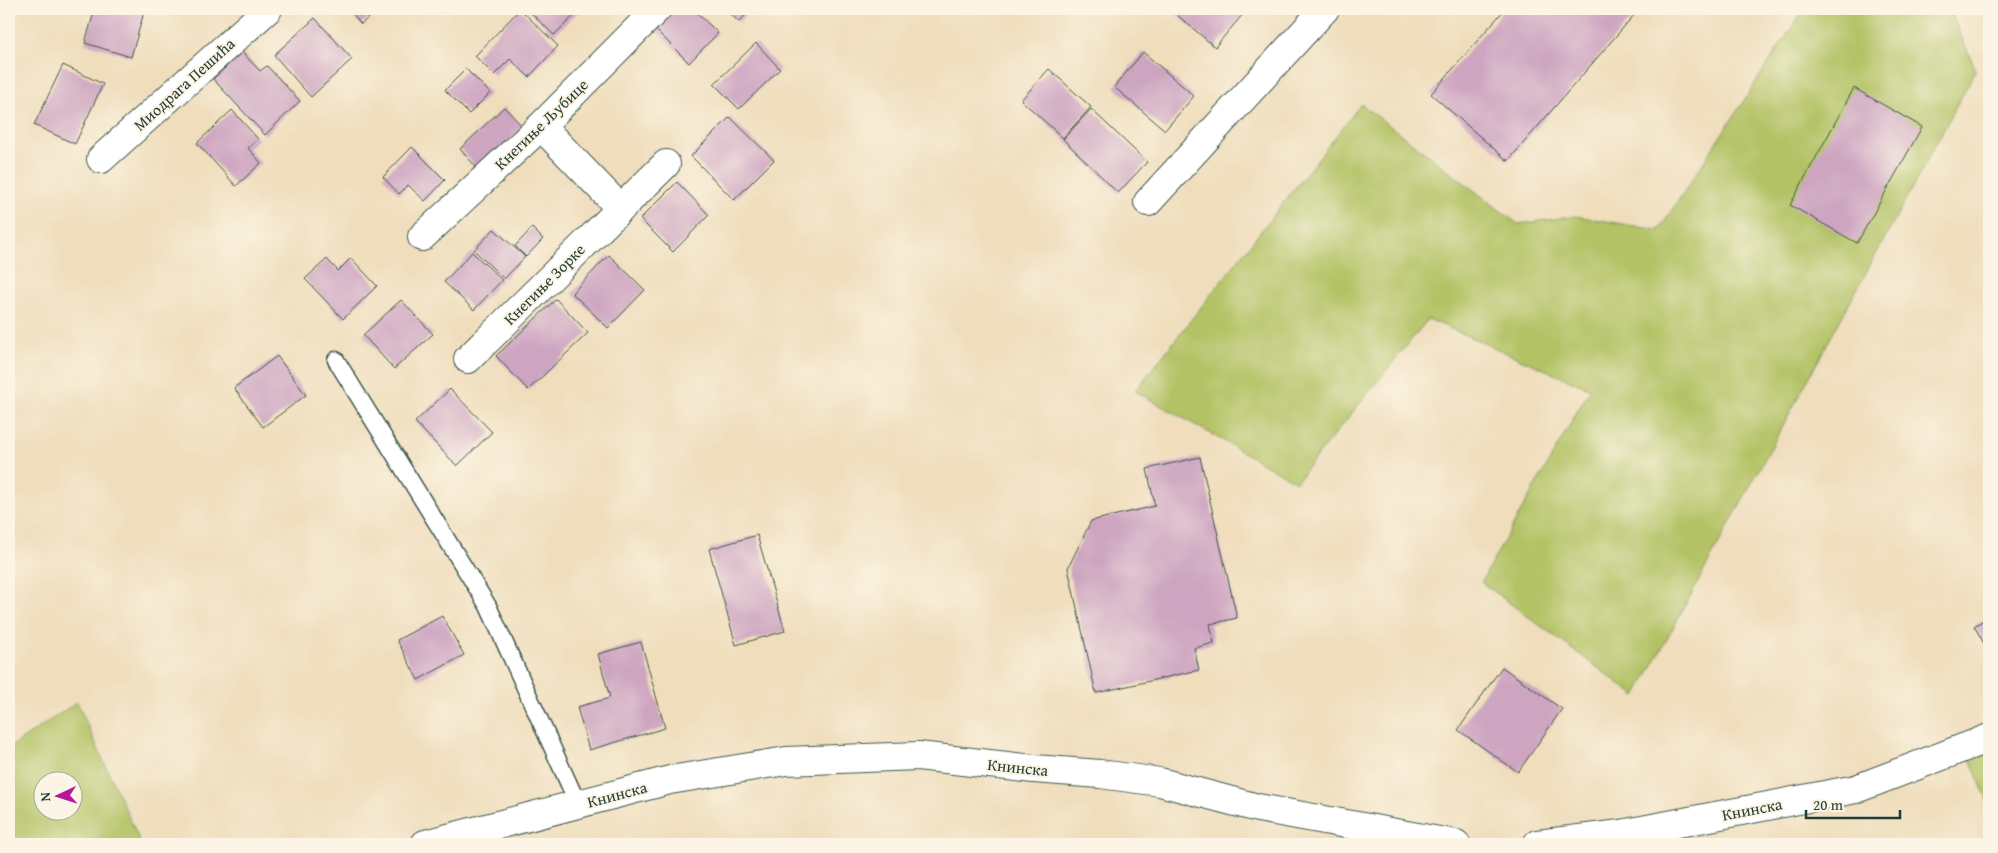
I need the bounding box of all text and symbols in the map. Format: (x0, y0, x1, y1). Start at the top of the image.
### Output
street label: Миодрага Пешића (128, 32, 240, 136)
street label: Кнегиње Љубице (489, 73, 593, 175)
street label: Кнегиње Зорке (498, 238, 590, 330)
street label: Книнска (986, 752, 1050, 782)
north arrow (32, 770, 82, 820)
street label: Книнска (584, 774, 650, 813)
scale bar (1806, 788, 1899, 820)
text: N (35, 791, 55, 802)
street label: Книнска (1720, 791, 1785, 827)
text: 20 m (1813, 794, 1844, 815)

